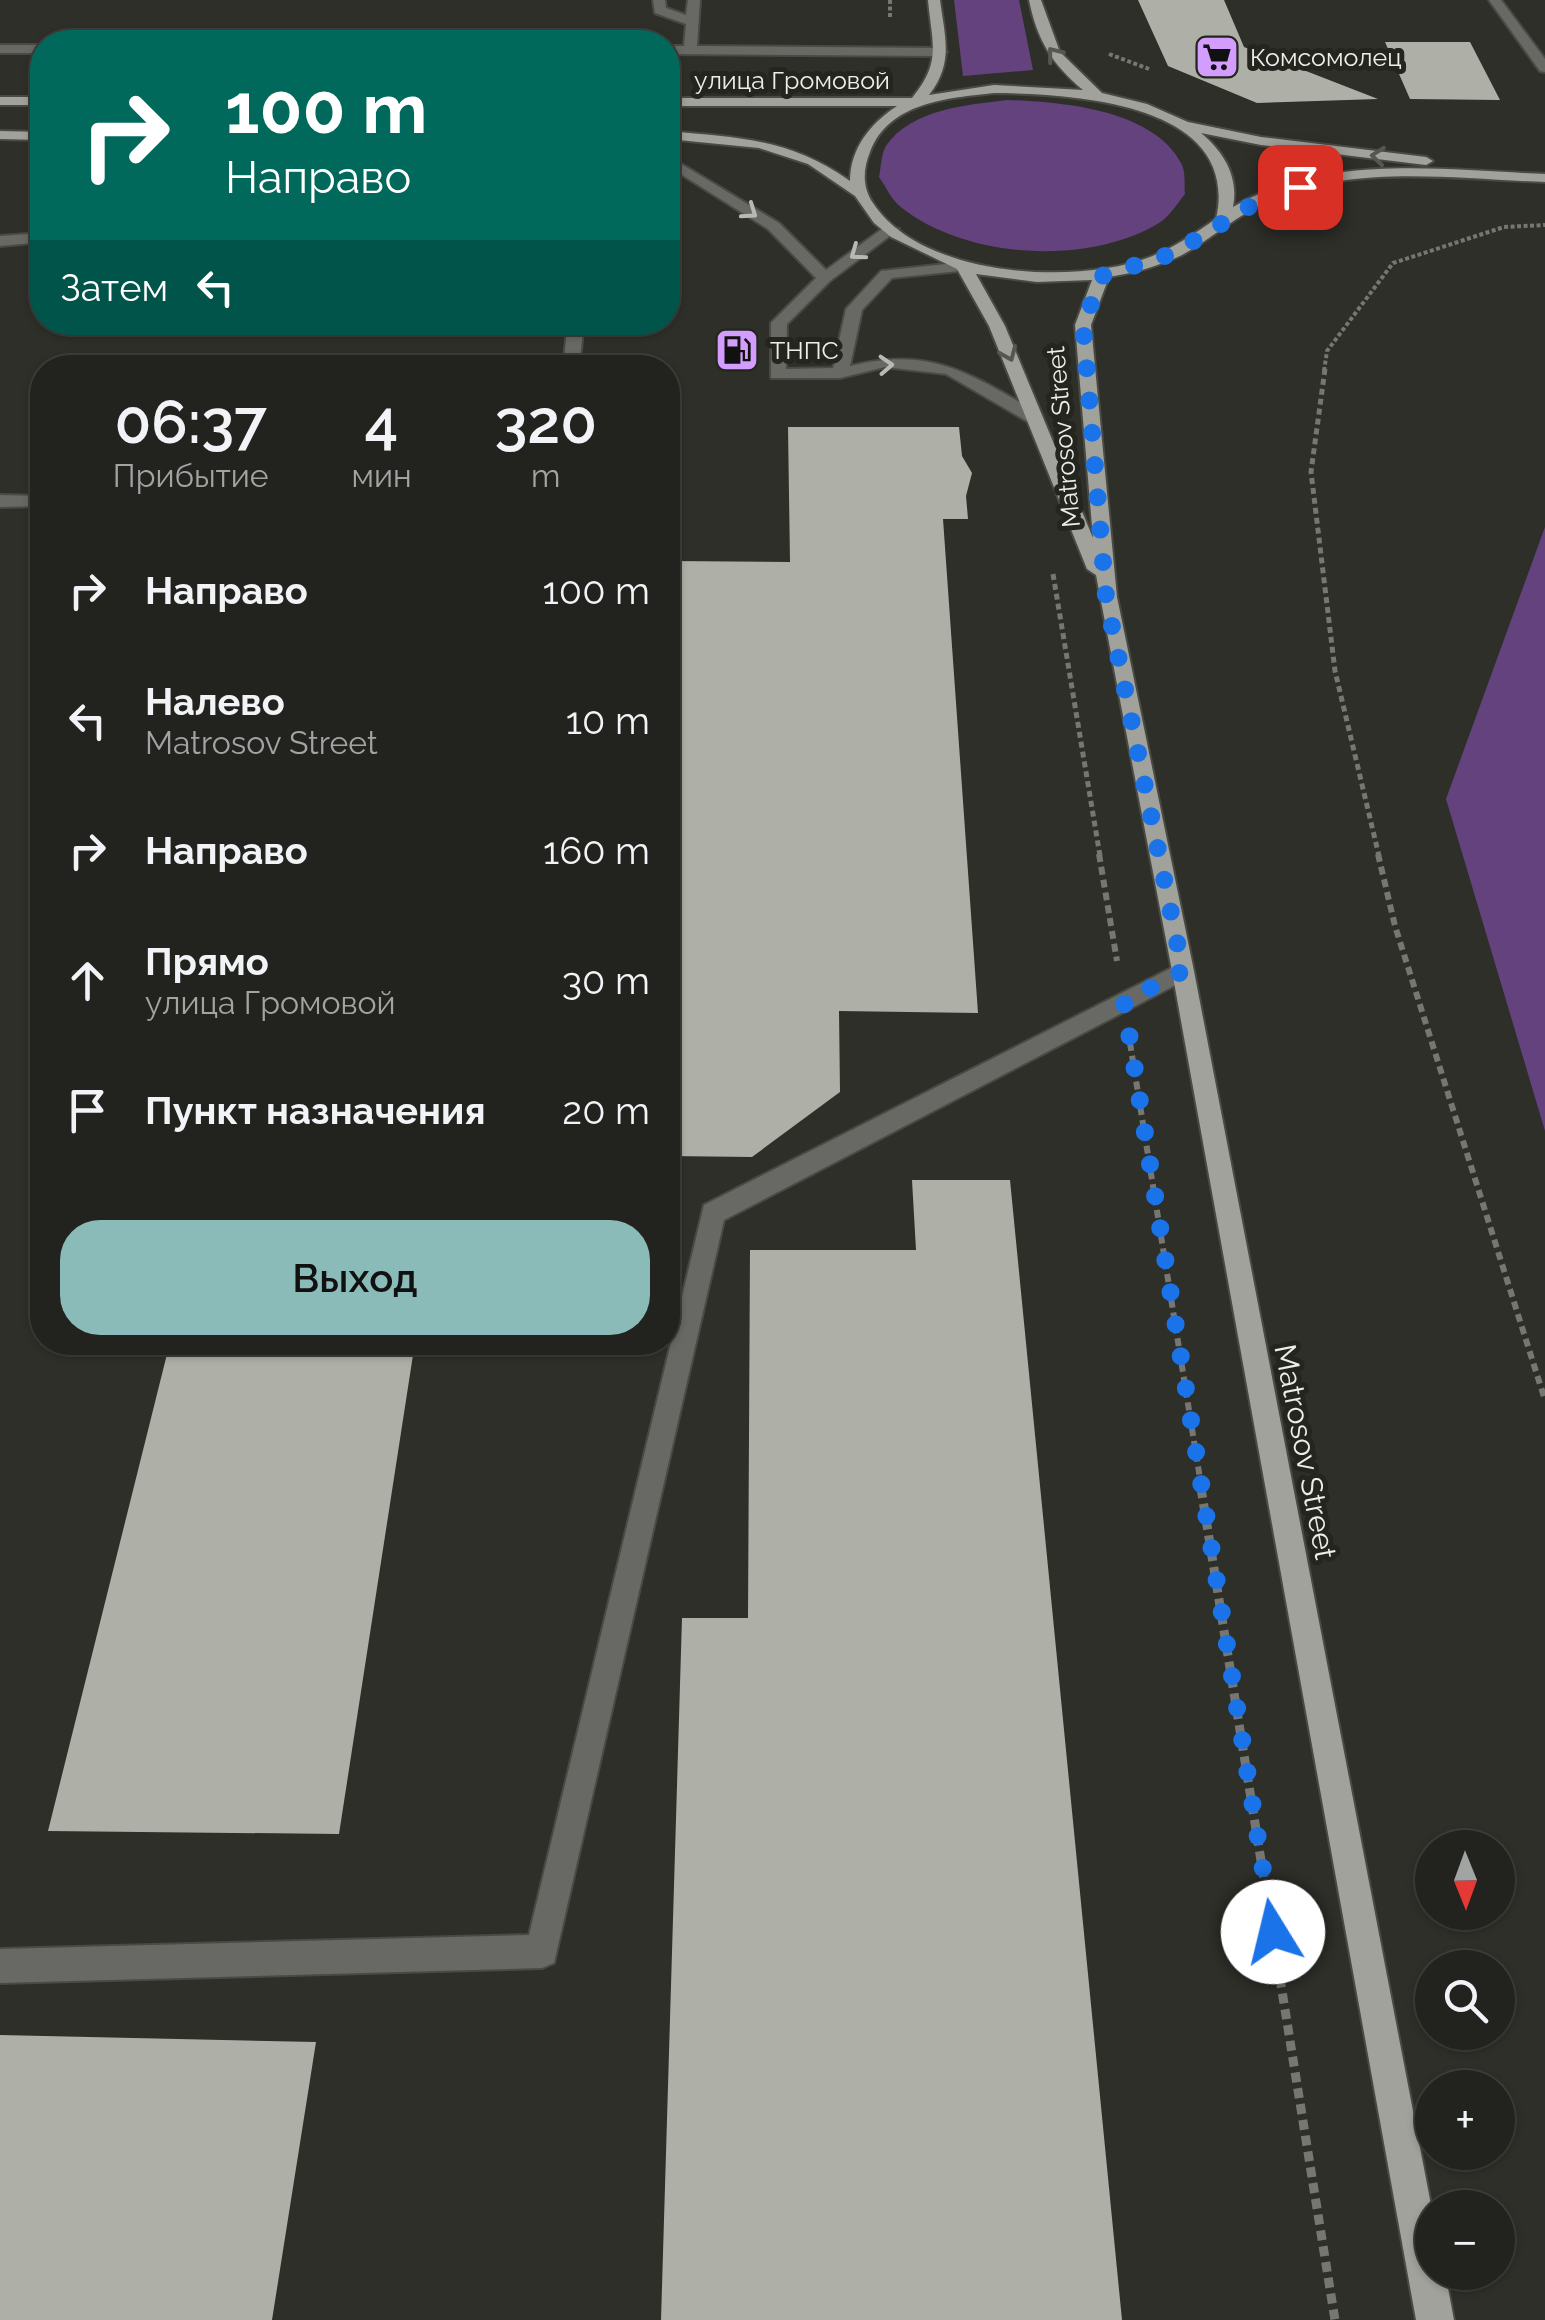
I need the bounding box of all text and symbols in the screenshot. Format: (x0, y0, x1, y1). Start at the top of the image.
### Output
supermarket icon: Комсомолец (1194, 34, 1240, 80)
place label: Комсомолец (1250, 42, 1402, 72)
one-way arrow (1049, 47, 1066, 65)
street label: улица Громовой (694, 65, 890, 95)
text: 100 m (225, 67, 428, 149)
icon: right (60, 70, 190, 200)
pin (1258, 145, 1343, 230)
one-way arrow (1370, 146, 1386, 167)
text: Направо (225, 151, 411, 204)
icon: arrive (1273, 160, 1328, 215)
one-way arrow (739, 200, 757, 218)
one-way arrow (850, 241, 868, 259)
icon: left (188, 260, 243, 315)
text: Затем (60, 265, 168, 310)
fuel station icon: ТНПС (714, 327, 760, 373)
place label: ТНПС (770, 335, 839, 365)
one-way arrow (997, 344, 1017, 361)
street label: Matrosov Street (1040, 345, 1086, 529)
one-way arrow (878, 355, 894, 376)
text: 06:37 (115, 387, 267, 457)
text: 4 (365, 387, 398, 457)
text: 320 (494, 387, 597, 457)
text: Прибытие (113, 457, 269, 494)
text: мин (351, 457, 412, 494)
text: m (531, 457, 560, 494)
icon: right (60, 563, 115, 618)
text: Направо (145, 568, 308, 613)
text: 100 m (543, 568, 650, 613)
text: Налево (145, 679, 285, 724)
icon: left (60, 693, 115, 748)
text: 10 m (566, 698, 650, 743)
text: Matrosov Street (145, 724, 378, 761)
icon: right (60, 823, 115, 878)
text: Направо (145, 828, 308, 873)
text: 160 m (543, 828, 650, 873)
text: Прямо (145, 939, 269, 984)
icon: ahead (60, 953, 115, 1008)
text: 30 m (562, 958, 650, 1003)
text: улица Громовой (145, 984, 396, 1021)
icon: arrive (60, 1083, 115, 1138)
text: Пункт назначения (145, 1088, 486, 1133)
text: 20 m (562, 1088, 650, 1133)
button: Выход (60, 1220, 650, 1335)
street label: Matrosov Street (1268, 1341, 1343, 1562)
north arrow (1415, 1830, 1515, 1930)
map controls (1415, 1830, 1515, 2290)
position arrow (1221, 1880, 1325, 1984)
button: search (1415, 1950, 1515, 2050)
button: + (1415, 2070, 1515, 2170)
button: − (1415, 2190, 1515, 2290)

